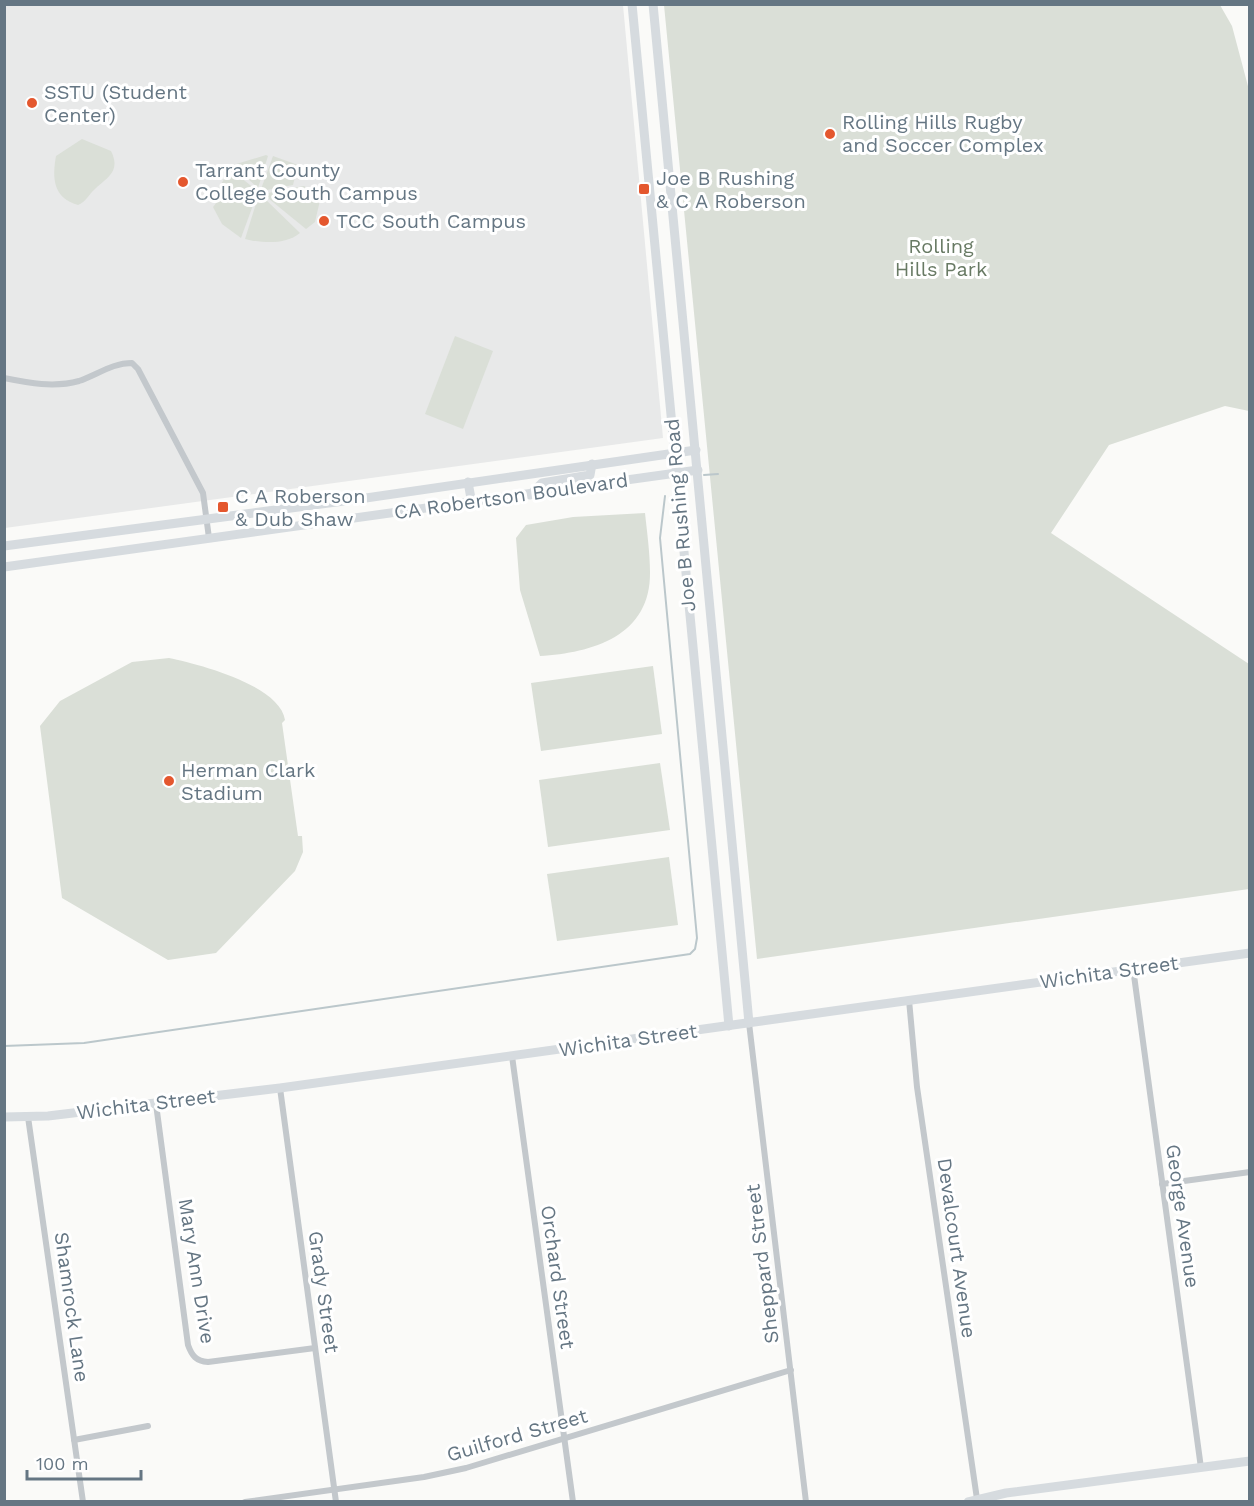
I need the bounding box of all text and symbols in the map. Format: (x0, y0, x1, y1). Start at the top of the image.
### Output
place label: SSTU (Student Center) (44, 80, 187, 127)
marker: SSTU (Student Center) (25, 96, 39, 110)
place label: Rolling Hills Rugby and Soccer Complex (842, 110, 1044, 157)
marker: Rolling Hills Rugby and Soccer Complex (823, 127, 837, 141)
place label: Tarrant County College South Campus (195, 158, 418, 205)
place label: Joe B Rushing & C A Roberson (656, 166, 806, 213)
marker: Tarrant County College South Campus (176, 175, 190, 189)
marker: Joe B Rushing & C A Roberson (637, 182, 651, 196)
place label: TCC South Campus (336, 209, 526, 233)
marker: TCC South Campus (317, 214, 331, 228)
park label: Rolling Hills Park (895, 234, 987, 281)
street label: Joe B Rushing Road (660, 417, 700, 613)
street label: CA Robertson Boulevard (392, 468, 630, 524)
place label: C A Roberson & Dub Shaw (235, 484, 366, 531)
marker: C A Roberson & Dub Shaw (216, 500, 230, 514)
place label: Herman Clark Stadium (181, 758, 315, 805)
marker: Herman Clark Stadium (162, 774, 176, 788)
street label: Wichita Street (1038, 950, 1180, 994)
street label: Wichita Street (557, 1018, 699, 1062)
street label: Wichita Street (75, 1084, 217, 1124)
street label: George Avenue (1161, 1143, 1205, 1289)
street label: Devalcourt Avenue (932, 1156, 982, 1340)
street label: Sheppard Street (740, 1182, 784, 1345)
street label: Mary Ann Drive (174, 1197, 220, 1345)
street label: Orchard Street (536, 1204, 580, 1351)
street label: Grady Street (304, 1229, 345, 1355)
street label: Shamrock Lane (50, 1230, 94, 1384)
street label: Guilford Street (444, 1403, 591, 1467)
scale bar (27, 1443, 141, 1481)
text: 100 m (36, 1453, 89, 1474)

